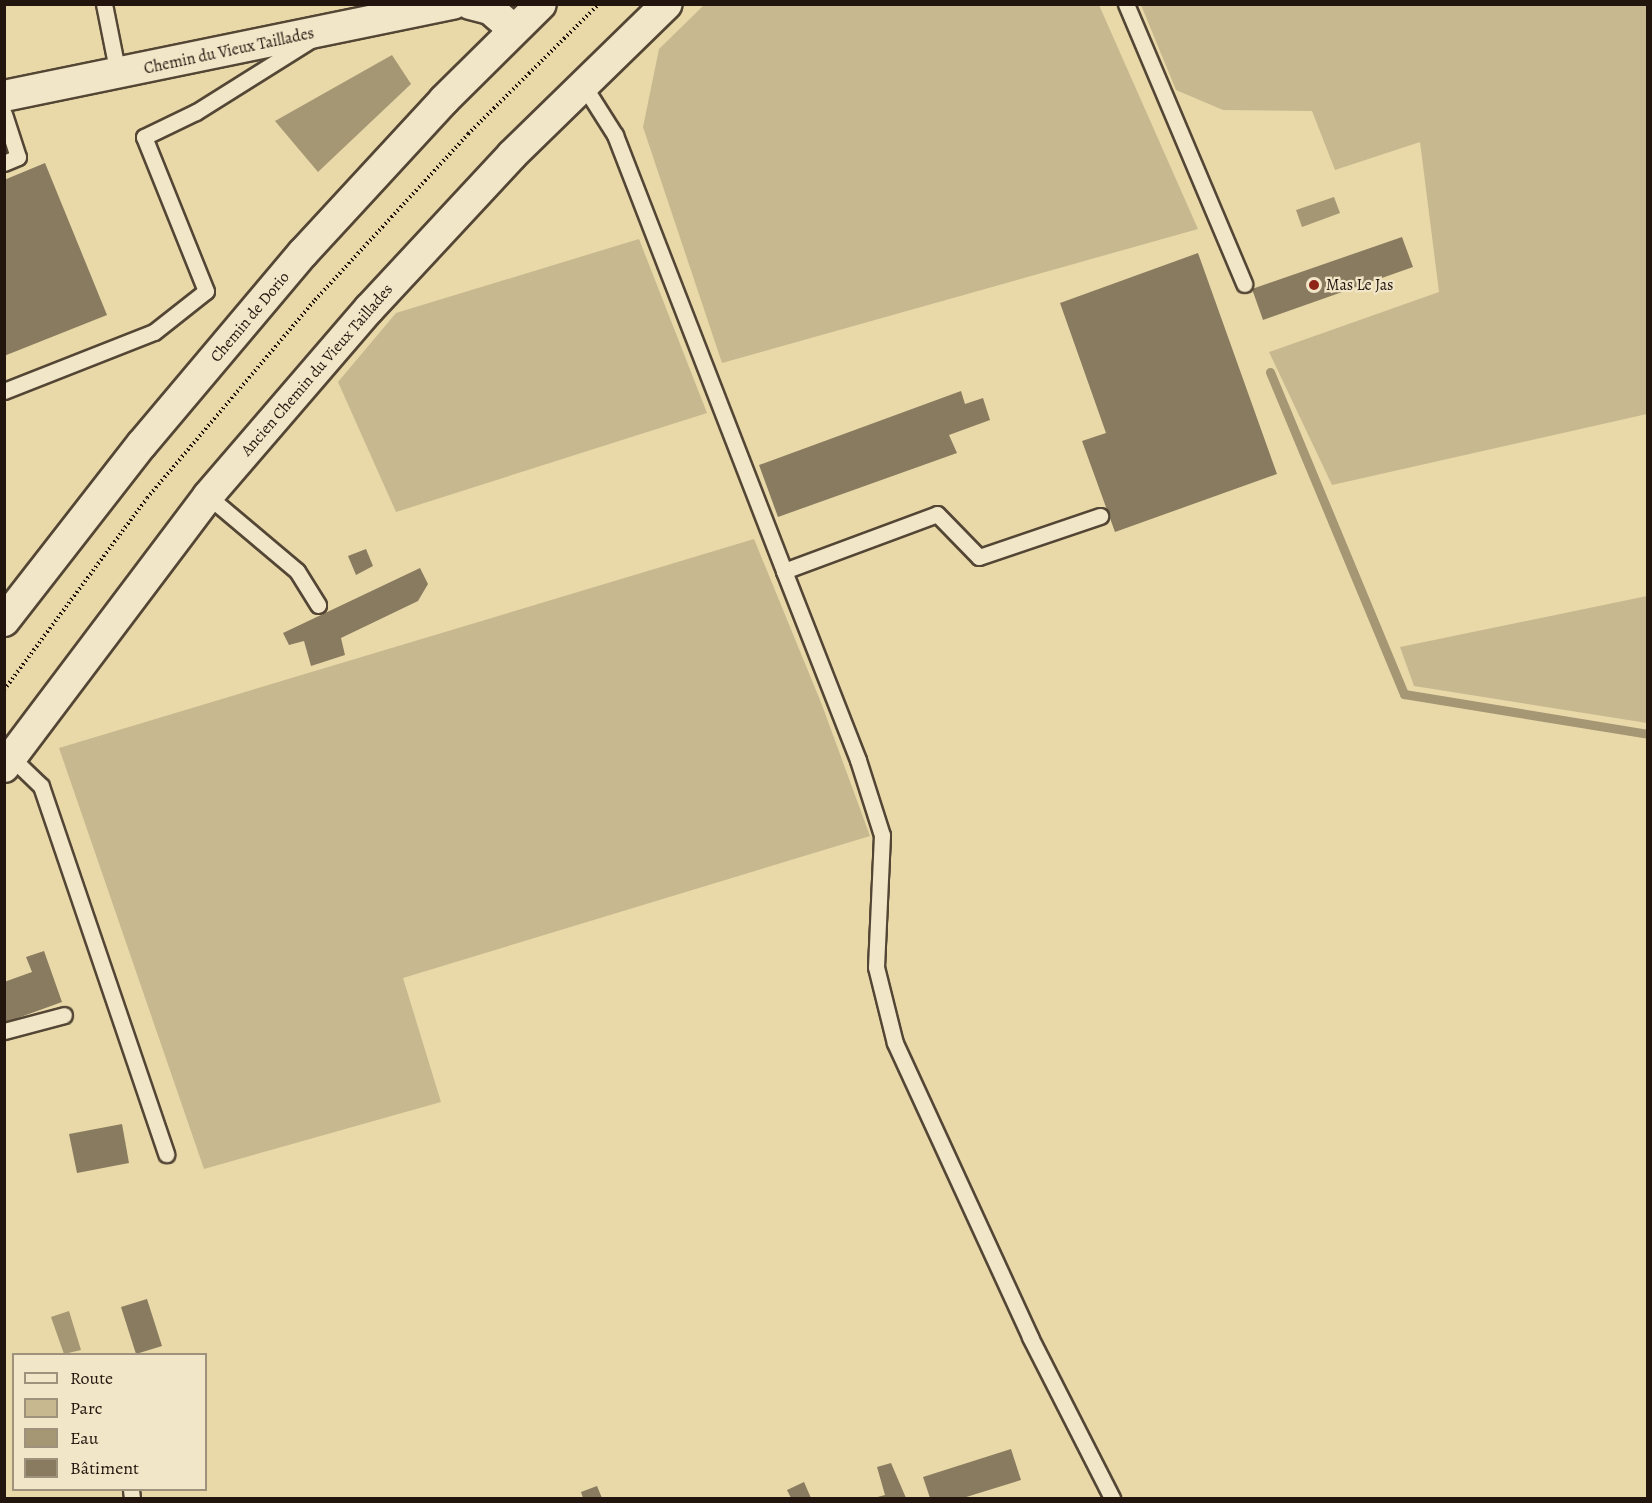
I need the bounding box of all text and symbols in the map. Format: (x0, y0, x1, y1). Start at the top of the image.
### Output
street label: Chemin du Vieux Taillades (142, 24, 316, 78)
street label: Chemin de Dorio (207, 268, 293, 366)
place label: Mas Le Jas (1326, 275, 1394, 295)
marker: Mas Le Jas (1307, 278, 1321, 292)
street label: Ancien Chemin du Vieux Taillades (237, 280, 397, 460)
legend (12, 1353, 207, 1491)
text: Route (70, 1366, 113, 1390)
text: Parc (70, 1396, 102, 1420)
text: Eau (70, 1426, 98, 1450)
text: Bâtiment (70, 1456, 139, 1480)

